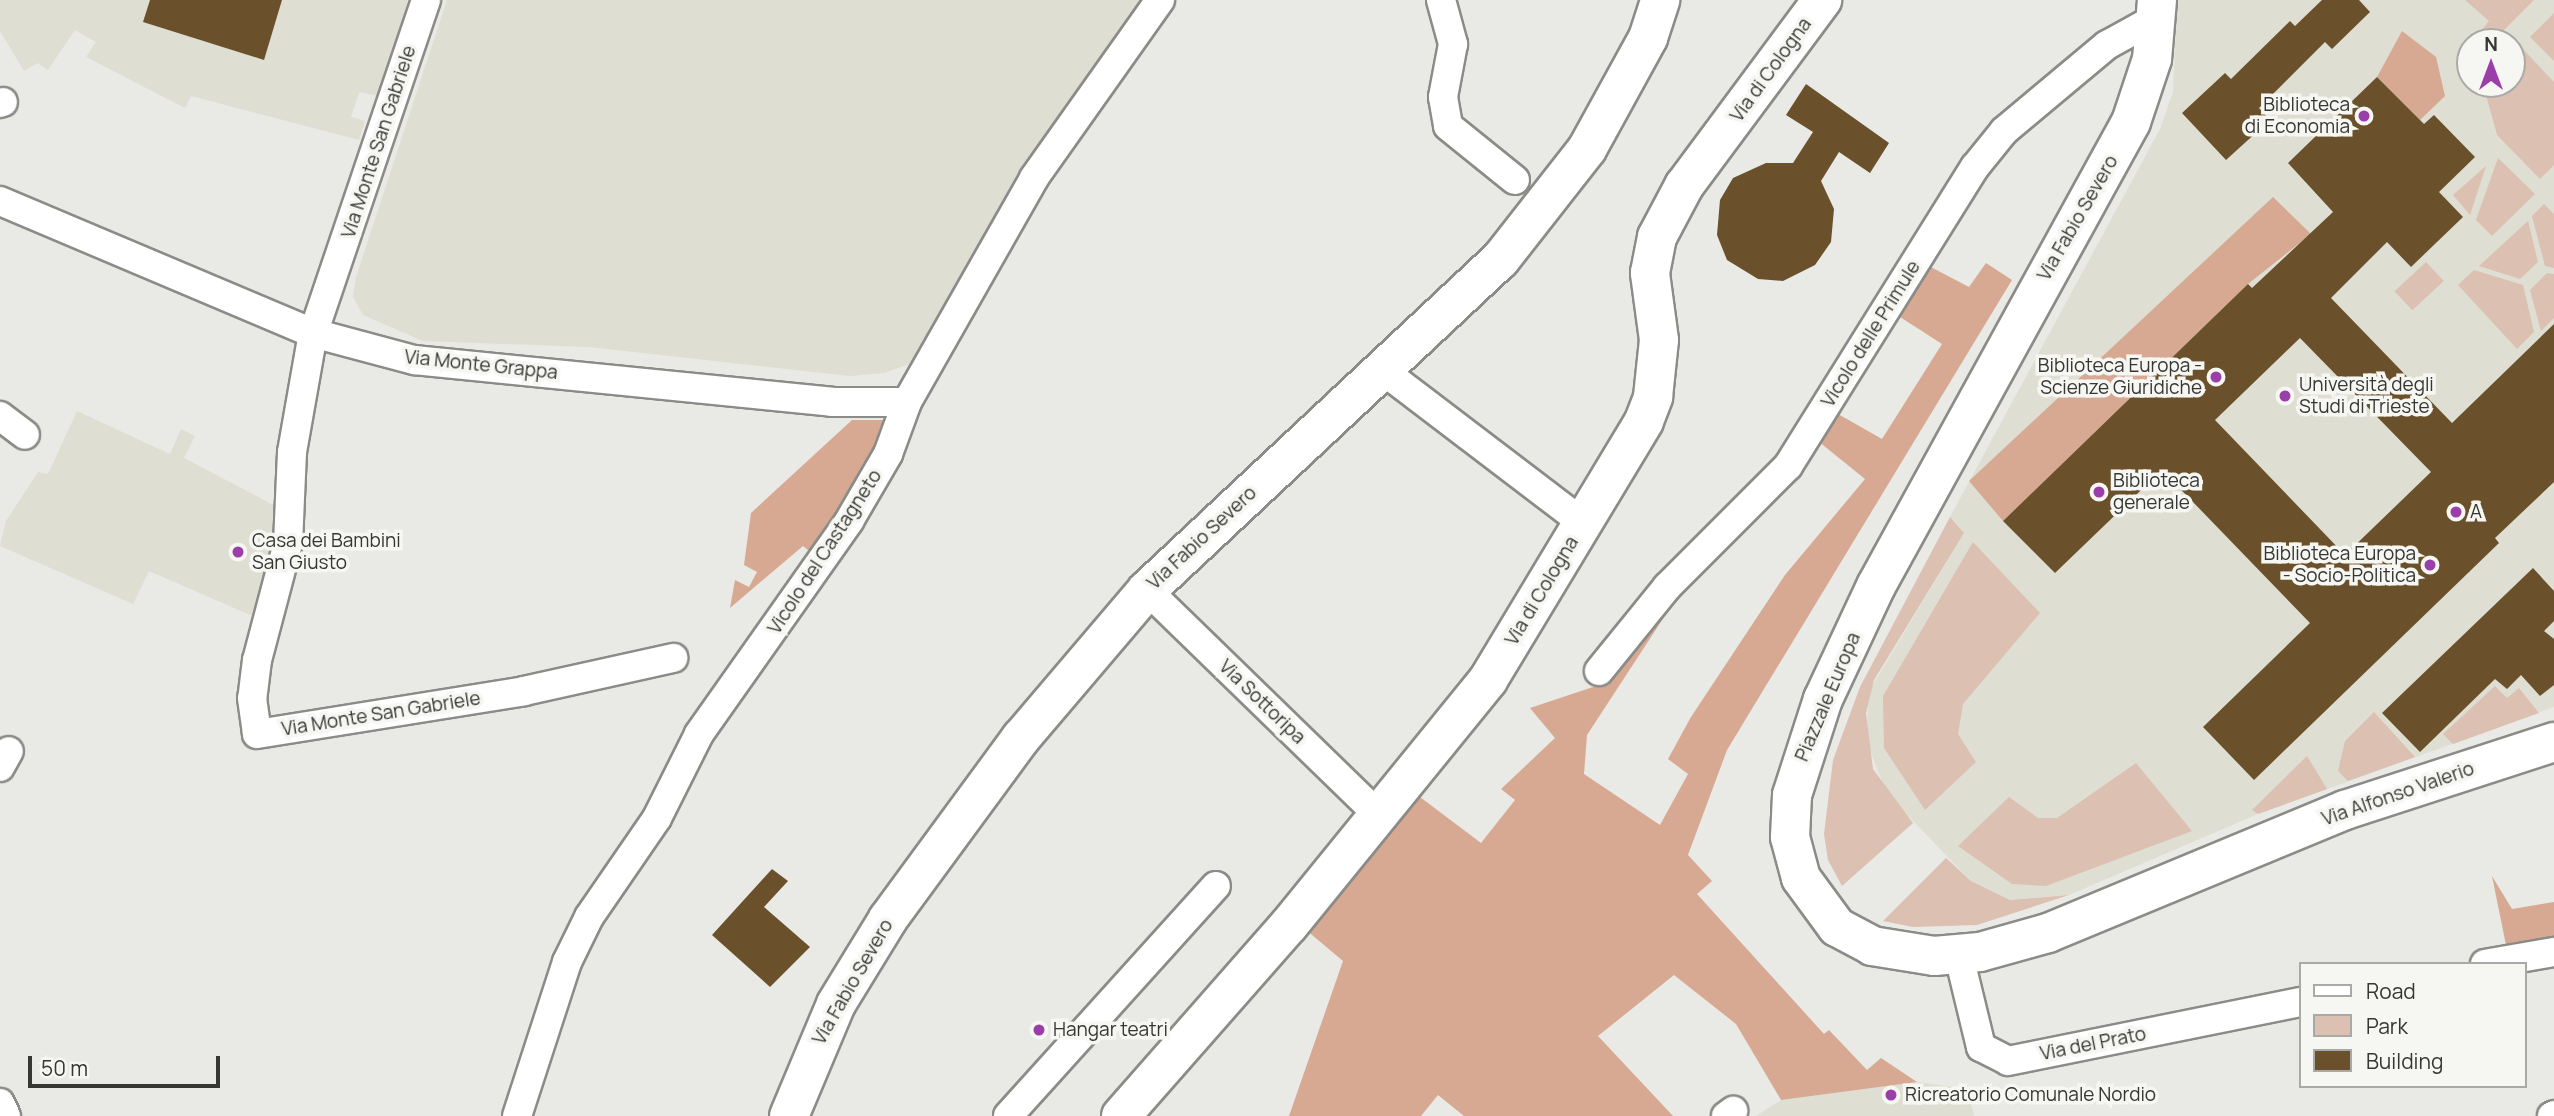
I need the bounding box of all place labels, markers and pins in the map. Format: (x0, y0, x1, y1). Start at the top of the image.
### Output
place label: Biblioteca di Economia (2245, 94, 2350, 138)
marker: Biblioteca di Economia (2356, 108, 2372, 124)
place label: Biblioteca Europa - Scienze Giuridiche (2038, 355, 2202, 399)
marker: Biblioteca Europa - Scienze Giuridiche (2208, 369, 2224, 385)
place label: Università degli Studi di Trieste (2299, 374, 2434, 418)
marker: Università degli Studi di Trieste (2277, 388, 2293, 404)
place label: Biblioteca generale (2113, 470, 2200, 514)
marker: Biblioteca generale (2091, 484, 2107, 500)
place label: A (2470, 501, 2482, 523)
marker: A (2448, 504, 2464, 520)
place label: Casa dei Bambini San Giusto (252, 530, 401, 574)
place label: Biblioteca Europa - Socio-Politica (2264, 543, 2416, 587)
marker: Casa dei Bambini San Giusto (230, 544, 246, 560)
marker: Biblioteca Europa - Socio-Politica (2422, 557, 2438, 573)
place label: Hangar teatri (1053, 1019, 1168, 1041)
marker: Hangar teatri (1031, 1022, 1047, 1038)
place label: Ricreatorio Comunale Nordio (1905, 1084, 2156, 1106)
marker: Ricreatorio Comunale Nordio (1883, 1087, 1899, 1103)

